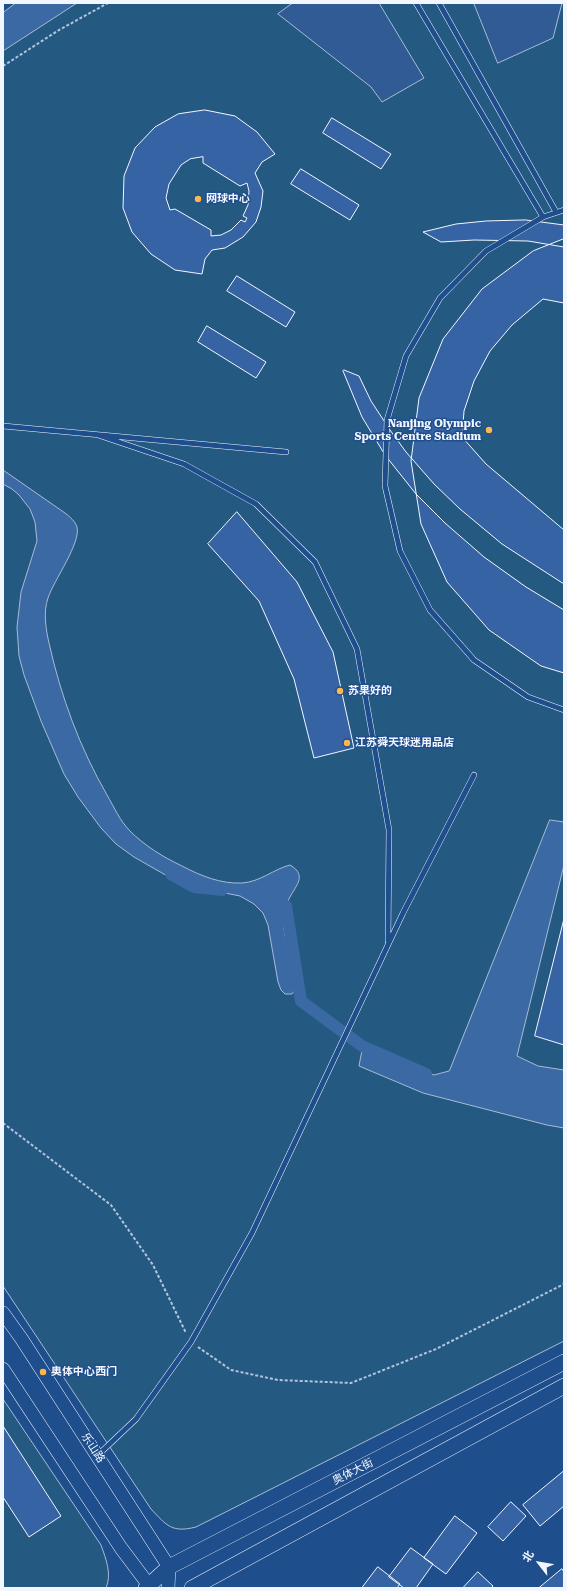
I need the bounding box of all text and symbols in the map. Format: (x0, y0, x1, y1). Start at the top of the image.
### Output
place label: 网球中心 (206, 192, 250, 206)
marker: 网球中心 (193, 194, 203, 204)
place label: Nanjing Olympic Sports Centre Stadium (354, 417, 481, 443)
marker: Nanjing Olympic Sports Centre Stadium (484, 425, 494, 435)
place label: 苏果好的 (348, 684, 392, 698)
marker: 苏果好的 (335, 686, 345, 696)
place label: 江苏舜天球迷用品店 (355, 736, 454, 750)
marker: 江苏舜天球迷用品店 (342, 738, 352, 748)
place label: 奥体中心西门 (51, 1365, 117, 1379)
marker: 奥体中心西门 (38, 1367, 48, 1377)
street label: 乐山路 (78, 1431, 108, 1465)
street label: 奥体大街 (330, 1456, 376, 1488)
north arrow (519, 1543, 559, 1583)
text: 北 (520, 1548, 537, 1565)

